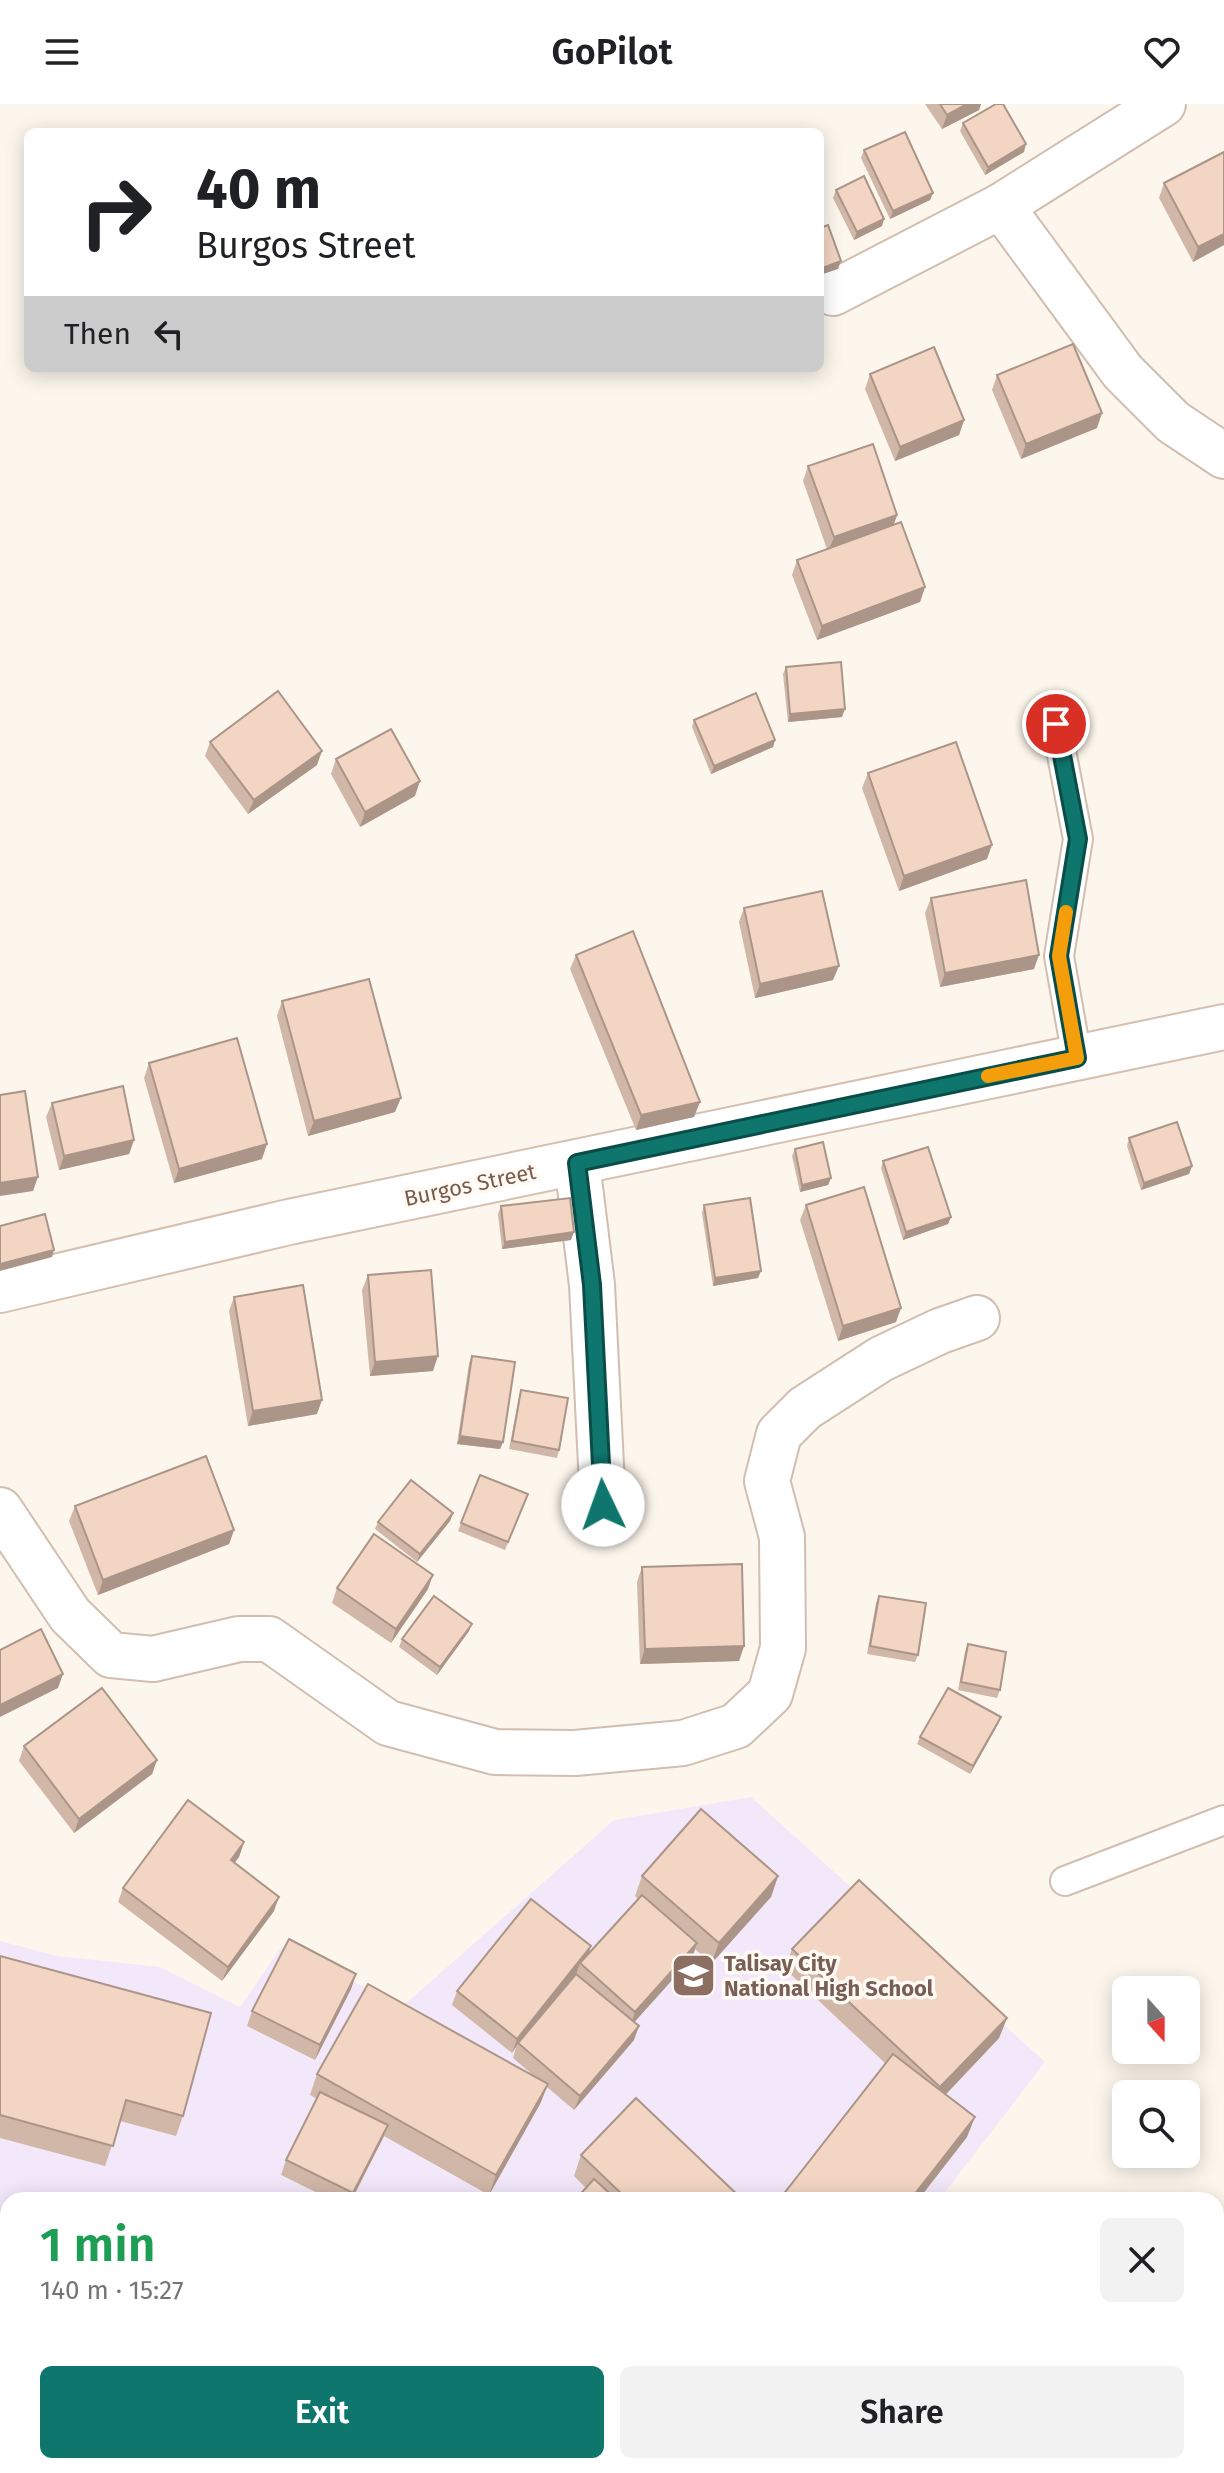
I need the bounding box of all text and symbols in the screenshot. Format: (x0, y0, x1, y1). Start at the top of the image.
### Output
icon: menu (40, 30, 84, 74)
text: GoPilot (552, 30, 672, 74)
icon: heart (1140, 30, 1184, 74)
text: 40 m (196, 156, 321, 223)
icon: right (64, 160, 168, 264)
text: Burgos Street (196, 224, 415, 268)
icon: left (147, 312, 191, 356)
text: Then (64, 316, 131, 352)
pin (1022, 690, 1090, 758)
icon: arrive (1034, 702, 1078, 746)
street label: Burgos Street (402, 1158, 538, 1212)
position arrow (561, 1463, 645, 1547)
place label: Talisay City National High School (724, 1950, 934, 2002)
school or university icon: Talisay City National High School (669, 1952, 717, 2000)
north arrow (1112, 1976, 1200, 2064)
map controls (1112, 1976, 1200, 2168)
button: search (1112, 2080, 1200, 2168)
text: 1 min (40, 2216, 156, 2274)
button: close (1100, 2218, 1184, 2302)
text: 140 m · 15:27 (40, 2275, 183, 2306)
button: Exit (40, 2366, 604, 2458)
button: Share (620, 2366, 1184, 2458)

